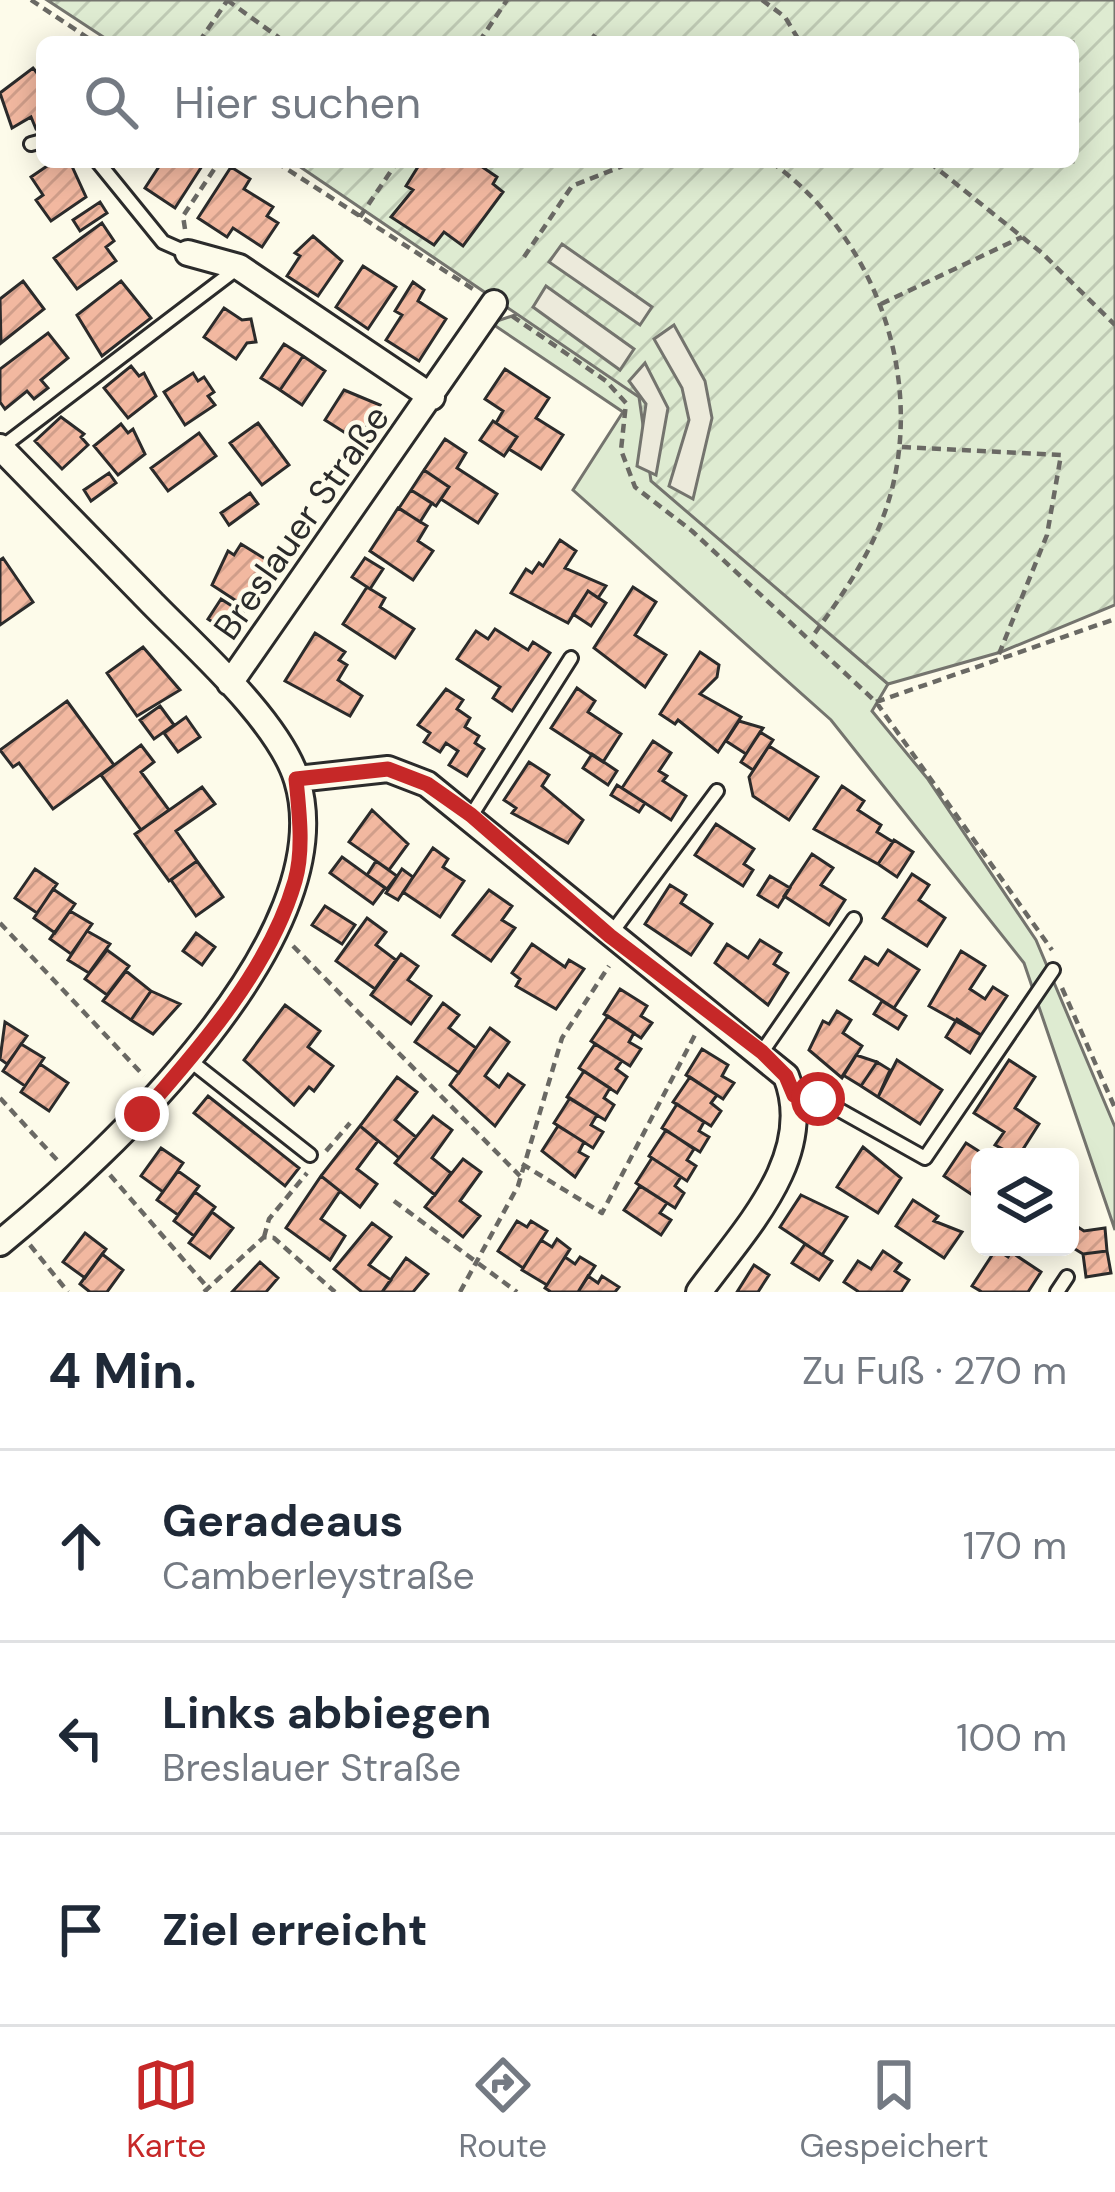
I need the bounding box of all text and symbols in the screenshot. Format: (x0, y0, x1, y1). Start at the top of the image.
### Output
search box (36, 36, 1079, 168)
icon: search (78, 69, 144, 135)
text: Hier suchen (174, 73, 421, 132)
street label: Breslauer Straße (203, 396, 400, 649)
route start (791, 1072, 845, 1126)
route end (115, 1087, 169, 1141)
map controls (971, 1148, 1079, 1256)
button: layers (971, 1148, 1079, 1256)
text: 4 Min. (48, 1337, 197, 1404)
text: Zu Fuß · 270 m (802, 1345, 1067, 1396)
text: Geradeaus (162, 1491, 403, 1550)
icon: ahead (48, 1513, 114, 1579)
text: 170 m (963, 1520, 1067, 1571)
text: Camberleystraße (162, 1550, 475, 1601)
text: Links abbiegen (162, 1683, 492, 1742)
icon: left (48, 1705, 114, 1771)
text: 100 m (956, 1712, 1067, 1763)
text: Breslauer Straße (162, 1742, 461, 1793)
icon: arrive (48, 1897, 114, 1963)
text: Ziel erreicht (162, 1900, 428, 1959)
tab: Karte (126, 2052, 206, 2167)
tab: Route (459, 2052, 547, 2167)
tab: Gespeichert (799, 2052, 989, 2167)

